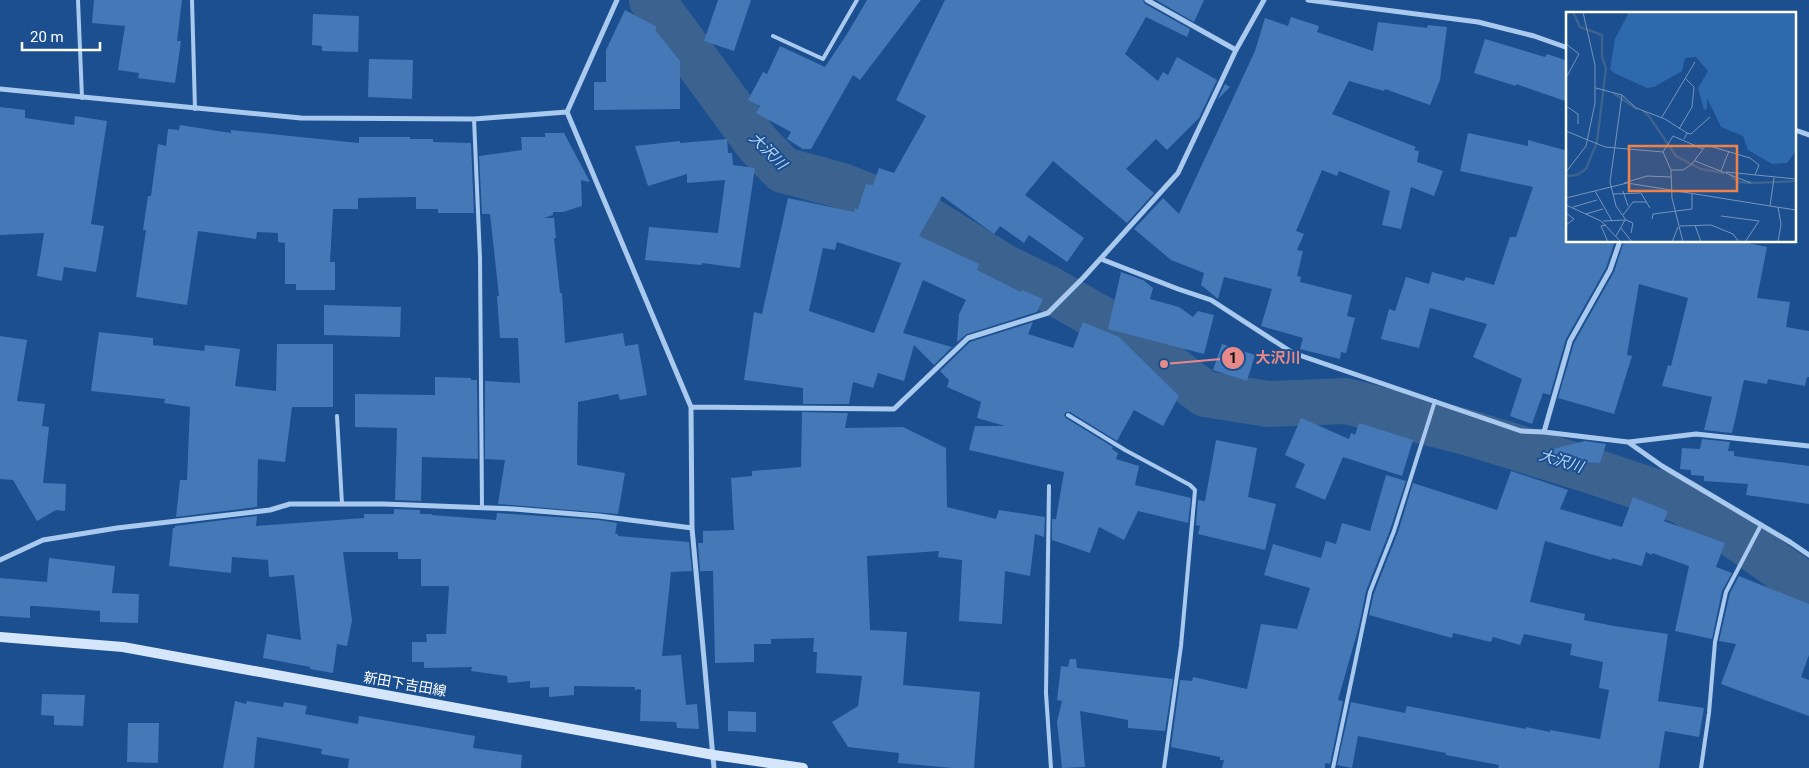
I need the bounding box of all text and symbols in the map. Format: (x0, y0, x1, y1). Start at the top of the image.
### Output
inset map (1566, 12, 1796, 242)
scale bar (22, 20, 100, 52)
text: 20 m (30, 28, 64, 46)
water label: 大沢川 (746, 129, 792, 175)
callout: 大沢川 (1221, 343, 1311, 373)
text: 1 (1229, 349, 1237, 367)
text: 大沢川 (1255, 349, 1301, 367)
water label: 大沢川 (1537, 446, 1587, 477)
street label: 新田下吉田線 (362, 669, 448, 699)

